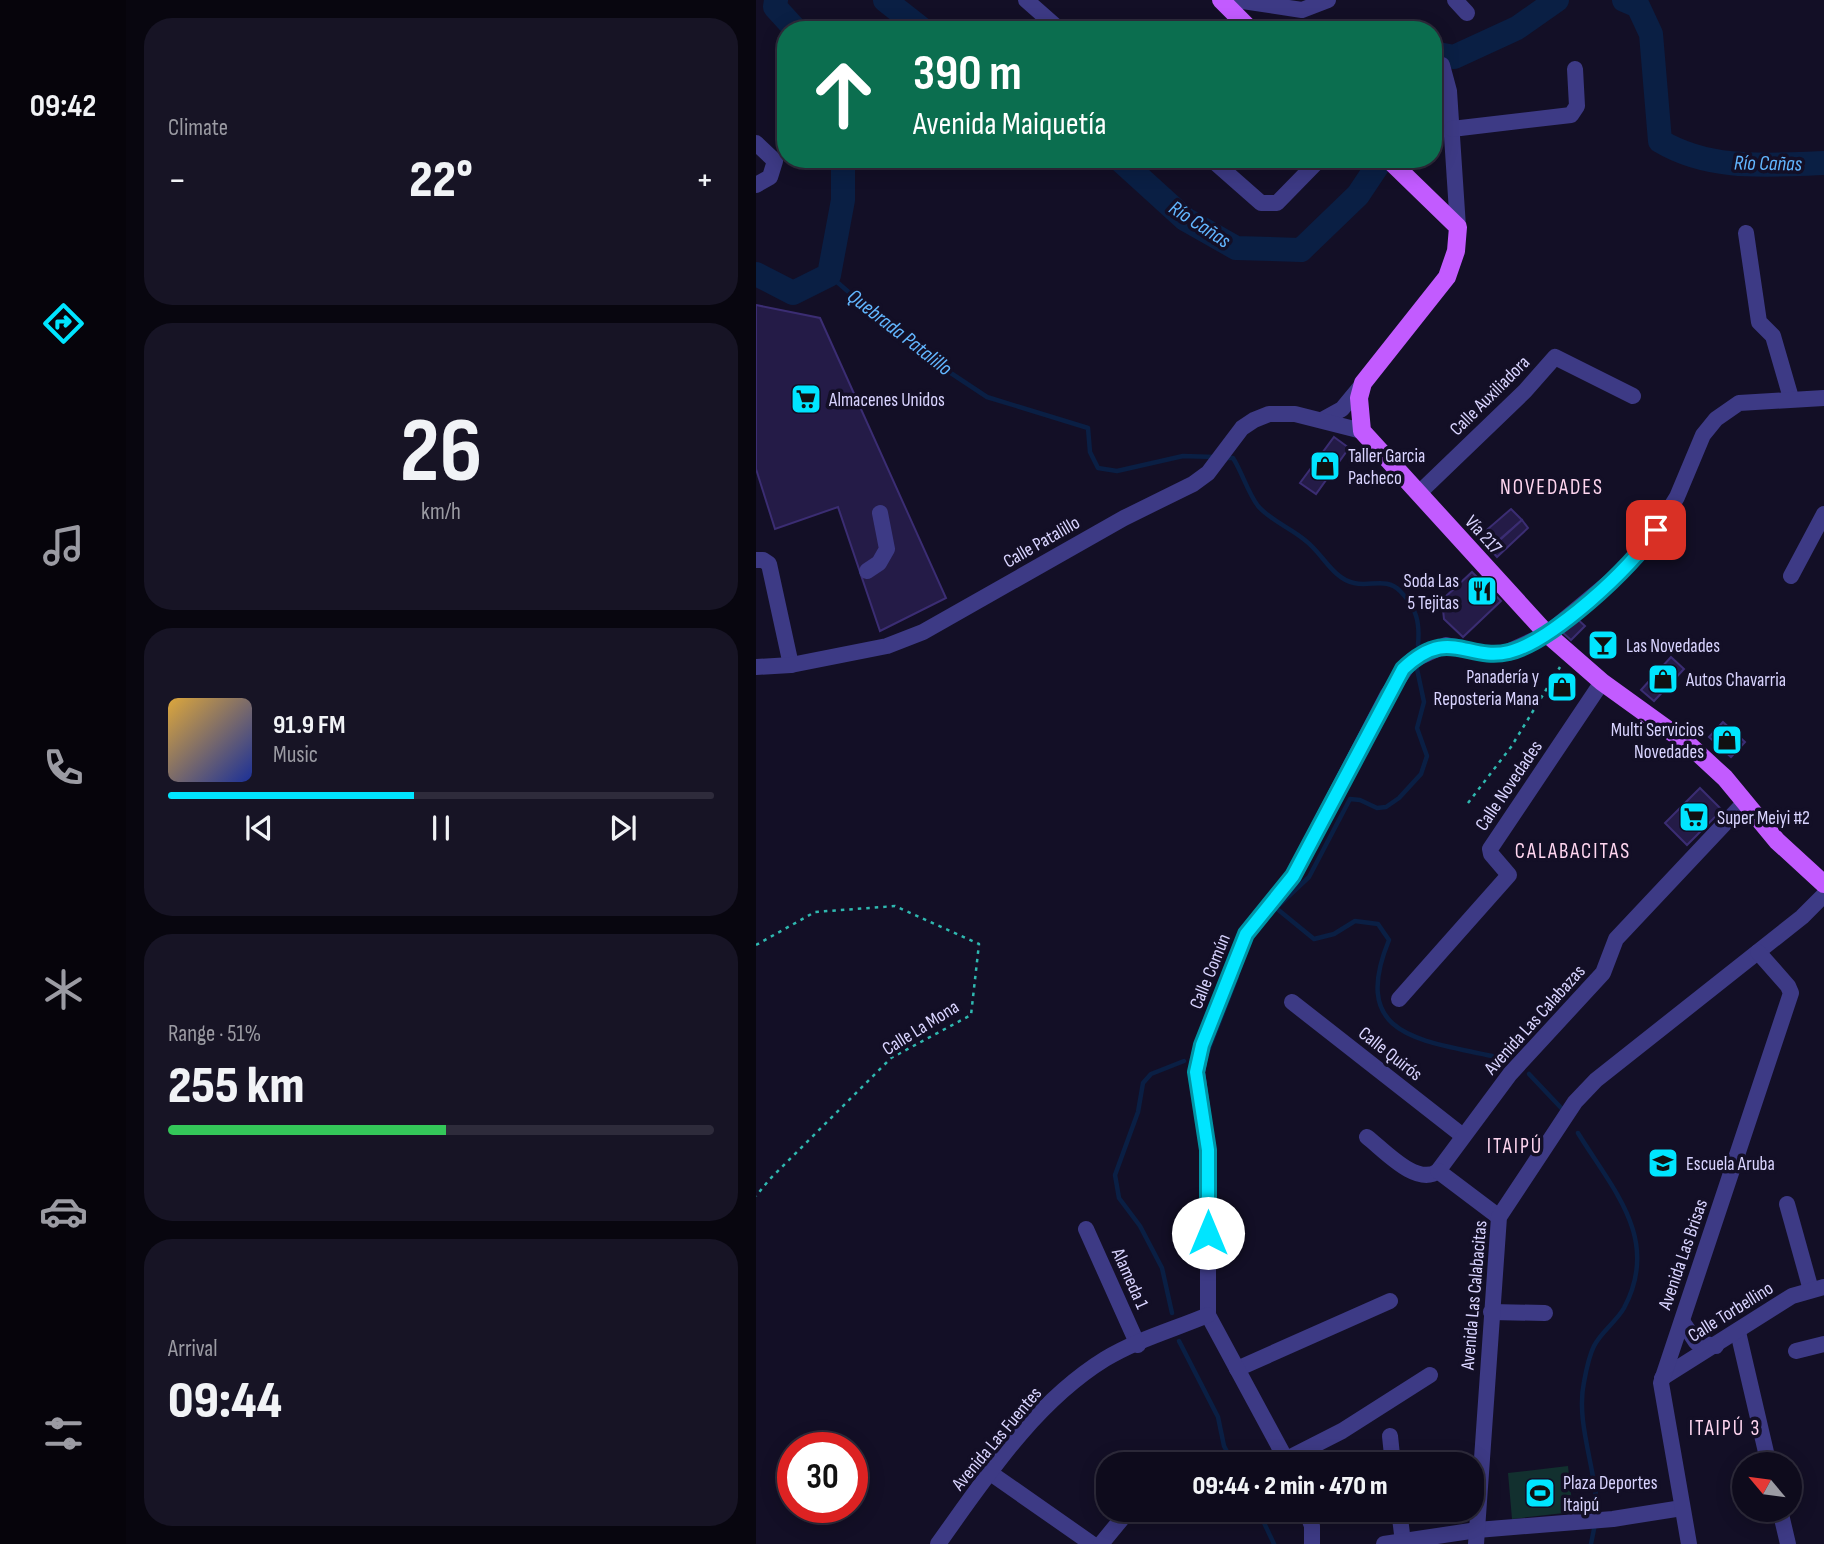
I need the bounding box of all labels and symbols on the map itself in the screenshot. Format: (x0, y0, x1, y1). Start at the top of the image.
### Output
water label: Río Cañas (1734, 150, 1803, 177)
water label: Río Cañas (1164, 195, 1236, 254)
water label: Quebrada Patalillo (842, 284, 957, 381)
street label: Calle Auxiliadora (1445, 351, 1535, 441)
supermarket icon: Almacenes Unidos (789, 382, 823, 416)
place label: Almacenes Unidos (828, 389, 945, 412)
place label: Taller Garcia Pacheco (1348, 445, 1425, 490)
shop icon: Taller Garcia Pacheco (1308, 449, 1342, 483)
district label: NOVEDADES (1500, 475, 1604, 500)
pin (1626, 500, 1686, 560)
street label: Calle Patalillo (999, 511, 1084, 573)
street label: Vía 217 (1459, 511, 1507, 560)
place label: Soda Las 5 Tejitas (1404, 570, 1459, 615)
restaurant icon: Soda Las 5 Tejitas (1465, 574, 1499, 608)
bar icon: Las Novedades (1586, 628, 1620, 662)
place label: Las Novedades (1626, 635, 1720, 658)
shop icon: Autos Chavarria (1646, 662, 1680, 696)
place label: Panadería y Reposteria Mana (1434, 666, 1540, 711)
place label: Autos Chavarria (1685, 669, 1786, 692)
shop icon: Panadería y Reposteria Mana (1545, 670, 1579, 704)
place label: Multi Servicios Novedades (1611, 719, 1704, 764)
shop icon: Multi Servicios Novedades (1710, 723, 1744, 757)
street label: Calle Novedades (1471, 736, 1548, 835)
supermarket icon: Super Meiyi #2 (1677, 800, 1711, 834)
place label: Super Meiyi #2 (1717, 807, 1810, 830)
district label: CALABACITAS (1515, 839, 1631, 864)
street label: Calle Común (1185, 931, 1236, 1013)
street label: Avenida Las Calabazas (1479, 960, 1591, 1080)
street label: Calle La Mona (878, 996, 963, 1061)
street label: Calle Quirós (1354, 1022, 1427, 1086)
district label: ITAIPÚ (1487, 1134, 1543, 1159)
school or university icon: Escuela Aruba (1646, 1146, 1680, 1180)
place label: Escuela Aruba (1686, 1153, 1775, 1176)
position arrow (1171, 1196, 1245, 1270)
street label: Avenida Las Brisas (1653, 1196, 1713, 1314)
street label: Avenida Las Calabacitas (1456, 1219, 1493, 1372)
street label: Alameda 1 (1106, 1244, 1153, 1313)
street label: Calle Torbellino (1684, 1277, 1778, 1348)
street label: Avenida Las Fuentes (947, 1382, 1047, 1496)
district label: ITAIPÚ 3 (1689, 1416, 1761, 1441)
speed limit sign: 30 (777, 1432, 868, 1523)
north arrow (1732, 1452, 1802, 1522)
place label: Plaza Deportes Itaipú (1563, 1472, 1658, 1517)
sports icon: Plaza Deportes Itaipú (1523, 1476, 1557, 1510)

